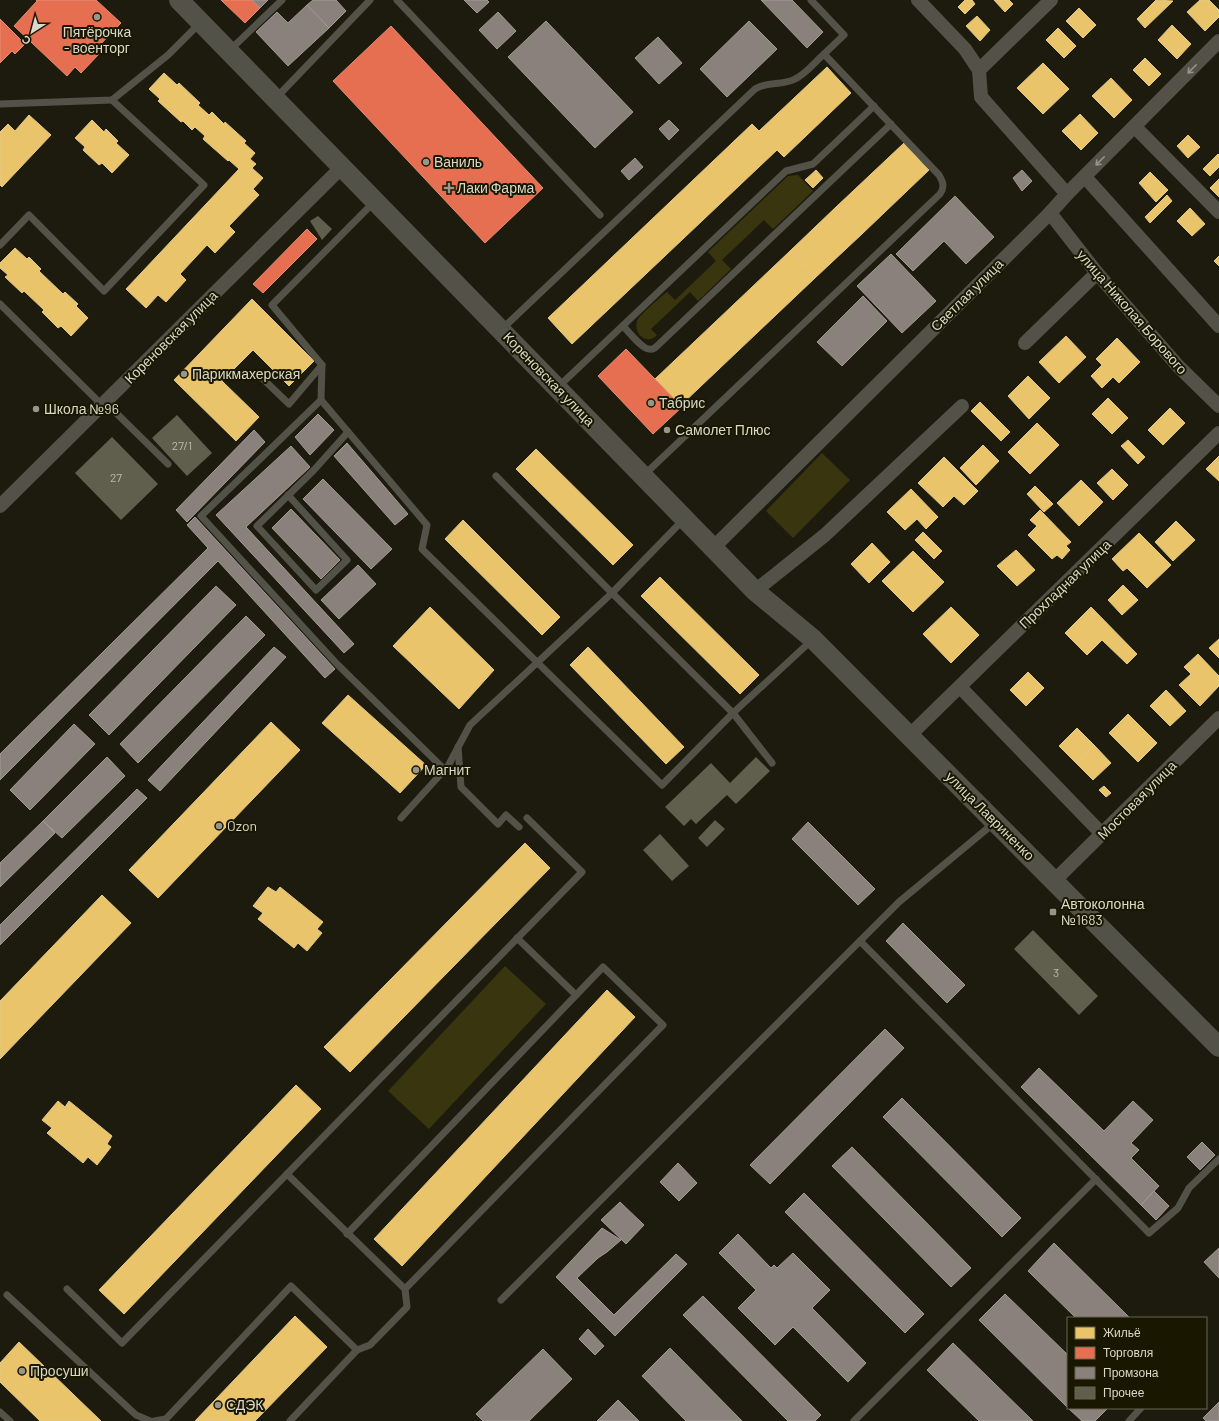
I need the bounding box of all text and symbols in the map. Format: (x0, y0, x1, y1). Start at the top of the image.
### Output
north arrow (12, 12, 52, 52)
marker: Пятёрочка - военторг (92, 12, 102, 22)
place label: Пятёрочка - военторг (63, 23, 132, 56)
text: С (19, 33, 33, 48)
one-way arrow (1187, 64, 1196, 74)
place label: Ваниль (434, 153, 482, 170)
one-way arrow (1095, 156, 1105, 166)
marker: Ваниль (421, 157, 431, 167)
place label: Лаки Фарма (457, 179, 535, 196)
marker: Лаки Фарма (444, 183, 454, 193)
street label: улица Николая Борового (1074, 246, 1191, 378)
street label: Светлая улица (927, 255, 1007, 334)
street label: Кореновская улица (121, 287, 221, 387)
street label: Кореновская улица (500, 328, 599, 429)
place label: Парикмахерская (192, 365, 300, 382)
marker: Парикмахерская (179, 369, 189, 379)
place label: Табрис (659, 394, 705, 411)
marker: Табрис (646, 398, 656, 408)
place label: Школа №96 (44, 400, 119, 417)
marker: Школа №96 (31, 404, 41, 414)
place label: Самолет Плюс (675, 421, 771, 438)
marker: Самолет Плюс (662, 425, 672, 435)
house number: 27/1 (172, 438, 192, 452)
house number: 27 (110, 470, 122, 484)
street label: Прохладная улица (1015, 535, 1114, 632)
street label: Мостовая улица (1094, 757, 1180, 843)
place label: Магнит (424, 761, 471, 778)
marker: Магнит (411, 765, 421, 775)
street label: улица Лавриненко (942, 768, 1038, 864)
place label: Ozon (227, 817, 257, 834)
marker: Ozon (214, 821, 224, 831)
place label: Автоколонна №1683 (1061, 895, 1145, 928)
marker: Автоколонна №1683 (1048, 907, 1058, 917)
house number: 3 (1053, 965, 1059, 979)
legend (1067, 1317, 1207, 1409)
text: Жильё (1103, 1325, 1141, 1339)
text: Торговля (1103, 1345, 1153, 1360)
place label: Просуши (30, 1362, 89, 1379)
text: Промзона (1103, 1365, 1159, 1380)
marker: Просуши (17, 1366, 27, 1376)
text: Прочее (1103, 1385, 1145, 1400)
place label: СДЭК (226, 1396, 264, 1413)
marker: СДЭК (213, 1400, 223, 1410)

